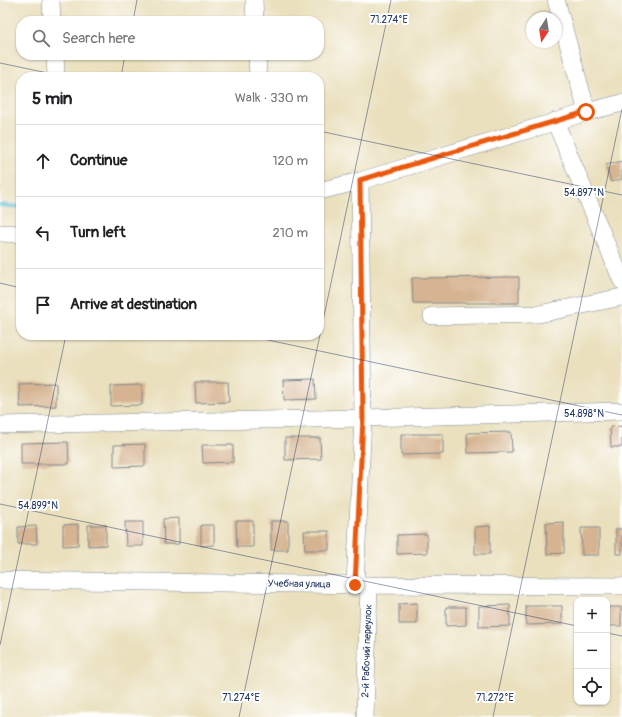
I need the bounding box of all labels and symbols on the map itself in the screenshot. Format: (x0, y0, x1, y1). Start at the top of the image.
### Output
north arrow (526, 12, 562, 48)
text: 71.274°E (370, 14, 408, 26)
route start (577, 103, 595, 121)
text: 54.897°N (564, 187, 604, 199)
text: 54.898°N (564, 408, 604, 420)
text: 54.899°N (18, 500, 58, 512)
route end (346, 576, 364, 594)
street label: Учебная улица (267, 577, 331, 591)
street label: 2-й Рабочий переулок (359, 604, 375, 698)
text: 71.274°E (222, 692, 260, 704)
text: 71.272°E (476, 692, 514, 704)

